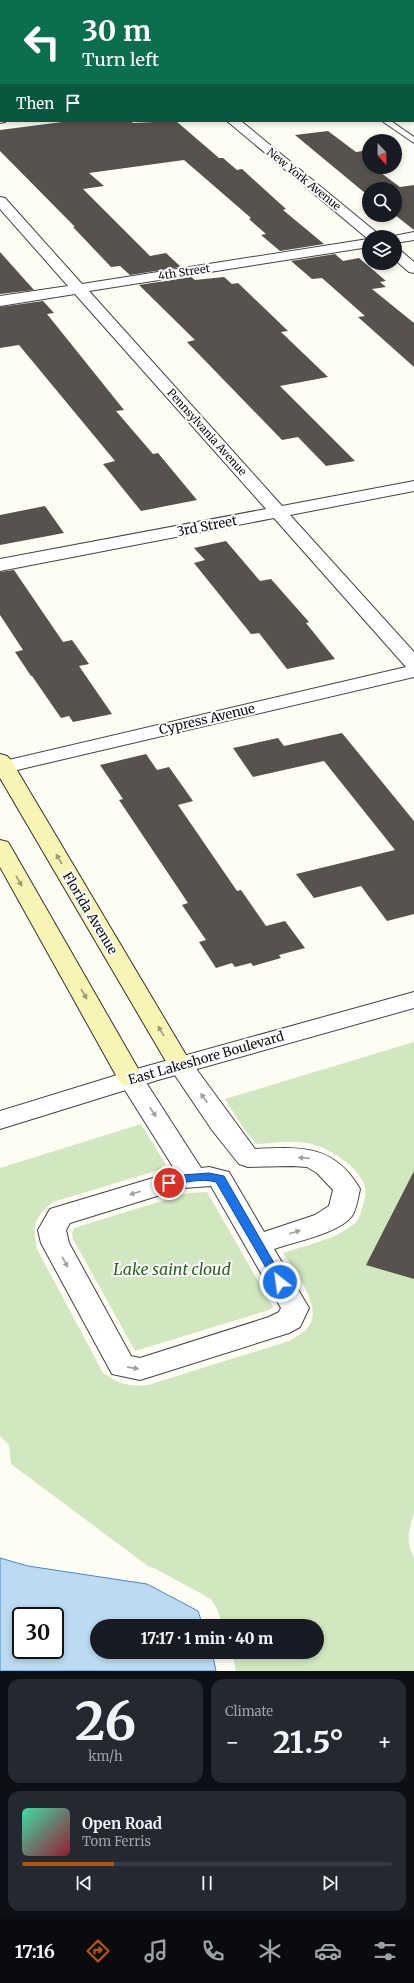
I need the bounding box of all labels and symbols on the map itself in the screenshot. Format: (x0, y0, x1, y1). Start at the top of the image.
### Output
north arrow (362, 134, 402, 174)
street label: New York Avenue (264, 145, 344, 213)
street label: 4th Street (157, 261, 212, 283)
street label: Pennsylvania Avenue (164, 386, 250, 478)
street label: 3rd Street (176, 512, 238, 540)
street label: Cypress Avenue (157, 700, 257, 738)
one-way arrow (55, 853, 62, 865)
street label: Florida Avenue (59, 869, 121, 957)
one-way arrow (16, 875, 23, 886)
one-way arrow (80, 988, 87, 999)
one-way arrow (157, 1025, 164, 1037)
street label: East Lakeshore Boulevard (126, 1028, 286, 1088)
one-way arrow (200, 1093, 209, 1104)
one-way arrow (149, 1106, 156, 1118)
one-way arrow (298, 1154, 310, 1161)
pin (152, 1166, 186, 1200)
one-way arrow (129, 1190, 141, 1196)
one-way arrow (289, 1229, 301, 1235)
one-way arrow (61, 1256, 68, 1268)
park label: Lake saint cloud (113, 1259, 231, 1279)
position arrow (259, 1261, 301, 1303)
one-way arrow (127, 1365, 139, 1371)
speed limit sign: 30 (12, 1607, 64, 1659)

